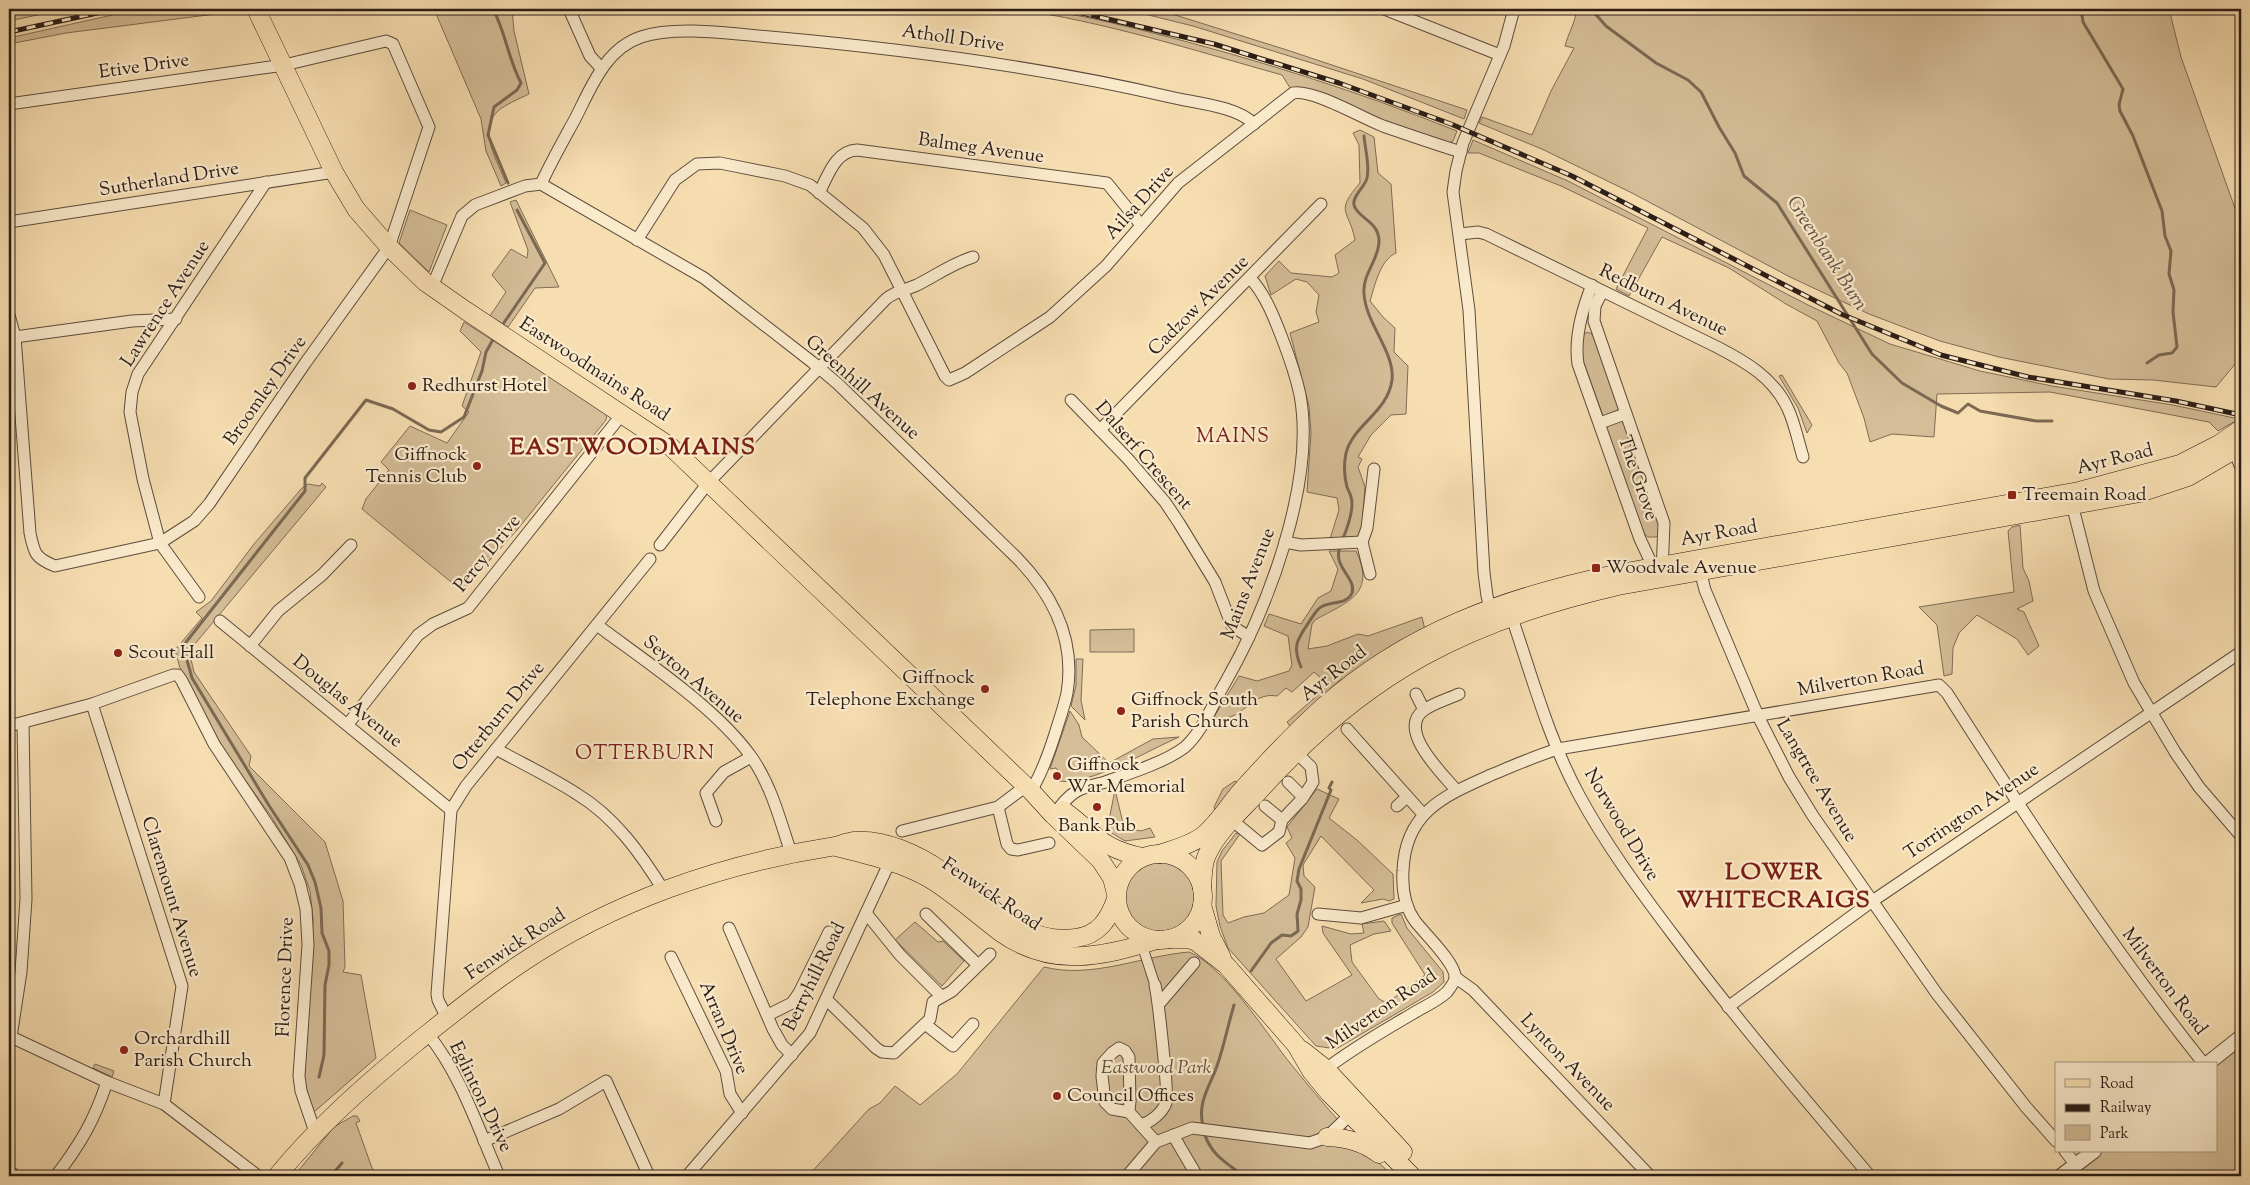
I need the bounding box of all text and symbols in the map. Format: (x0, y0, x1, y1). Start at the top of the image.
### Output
street label: Atholl Drive (900, 18, 1006, 60)
street label: Etive Drive (97, 47, 191, 87)
street label: Balmeg Avenue (916, 127, 1046, 171)
street label: Sutherland Drive (97, 156, 241, 204)
street label: Ailsa Drive (1099, 160, 1181, 246)
water label: Greenbank Burn (1778, 191, 1874, 317)
street label: Lawrence Avenue (115, 235, 217, 373)
street label: Cadzow Avenue (1142, 249, 1256, 363)
street label: Redburn Avenue (1594, 258, 1732, 344)
street label: Eastwoodmains Road (513, 311, 675, 429)
street label: Greenhill Avenue (799, 329, 925, 447)
street label: Broomley Drive (218, 331, 314, 451)
place label: Redhurst Hotel (422, 373, 548, 400)
marker: Redhurst Hotel (406, 380, 418, 392)
street label: Dalserf Crescent (1088, 396, 1198, 517)
district label: MAINS (1196, 423, 1270, 452)
district label: EASTWOODMAINS (510, 431, 756, 465)
street label: The Grove (1610, 432, 1664, 524)
street label: Ayr Road (2074, 437, 2156, 483)
place label: Giffnock Tennis Club (366, 442, 468, 491)
marker: Giffnock Tennis Club (471, 460, 483, 472)
place label: Treemain Road (2022, 482, 2147, 509)
marker: Treemain Road (2006, 489, 2018, 501)
street label: Percy Drive (448, 509, 528, 599)
street label: Ayr Road (1678, 514, 1760, 554)
street label: Mains Avenue (1215, 524, 1283, 644)
place label: Woodvale Avenue (1606, 555, 1757, 582)
marker: Woodvale Avenue (1590, 562, 1602, 574)
street label: Seyton Avenue (636, 629, 750, 731)
street label: Ayr Road (1295, 639, 1373, 709)
place label: Scout Hall (128, 640, 214, 667)
marker: Scout Hall (112, 647, 124, 659)
street label: Douglas Avenue (286, 649, 408, 755)
street label: Otterburn Drive (446, 656, 552, 778)
street label: Milverton Road (1796, 656, 1927, 704)
place label: Giffnock Telephone Exchange (806, 665, 976, 714)
marker: Giffnock Telephone Exchange (979, 683, 991, 695)
place label: Giffnock South Parish Church (1131, 687, 1258, 736)
marker: Giffnock South Parish Church (1115, 705, 1127, 717)
street label: Langtree Avenue (1769, 714, 1864, 848)
district label: OTTERBURN (575, 740, 715, 769)
place label: Giffnock War Memorial (1067, 752, 1185, 801)
street label: Torrington Avenue (1899, 757, 2045, 867)
street label: Norwood Drive (1577, 763, 1665, 887)
marker: Giffnock War Memorial (1051, 770, 1063, 782)
marker: Bank Pub (1091, 801, 1103, 813)
street label: Claremount Avenue (134, 813, 208, 981)
place label: Bank Pub (1058, 813, 1136, 840)
street label: Fenwick Road (936, 852, 1046, 938)
district label: LOWER WHITECRAIGS (1677, 856, 1871, 918)
street label: Fenwick Road (460, 902, 572, 988)
street label: Florence Drive (270, 916, 302, 1038)
street label: Berryhill Road (777, 918, 853, 1036)
street label: Milverton Road (2115, 923, 2214, 1042)
street label: Milverton Road (1321, 963, 1443, 1057)
street label: Arran Drive (691, 977, 755, 1079)
street label: Lynton Avenue (1513, 1008, 1621, 1118)
place label: Orchardhill Parish Church (134, 1026, 252, 1075)
street label: Eglinton Drive (441, 1037, 519, 1157)
marker: Orchardhill Parish Church (118, 1044, 130, 1056)
park label: Eastwood Park (1101, 1055, 1212, 1082)
legend (2055, 1062, 2218, 1152)
text: Road (2100, 1074, 2134, 1095)
place label: Council Offices (1067, 1083, 1194, 1110)
marker: Council Offices (1051, 1090, 1063, 1102)
text: Railway (2100, 1098, 2152, 1119)
text: Park (2100, 1124, 2129, 1145)

